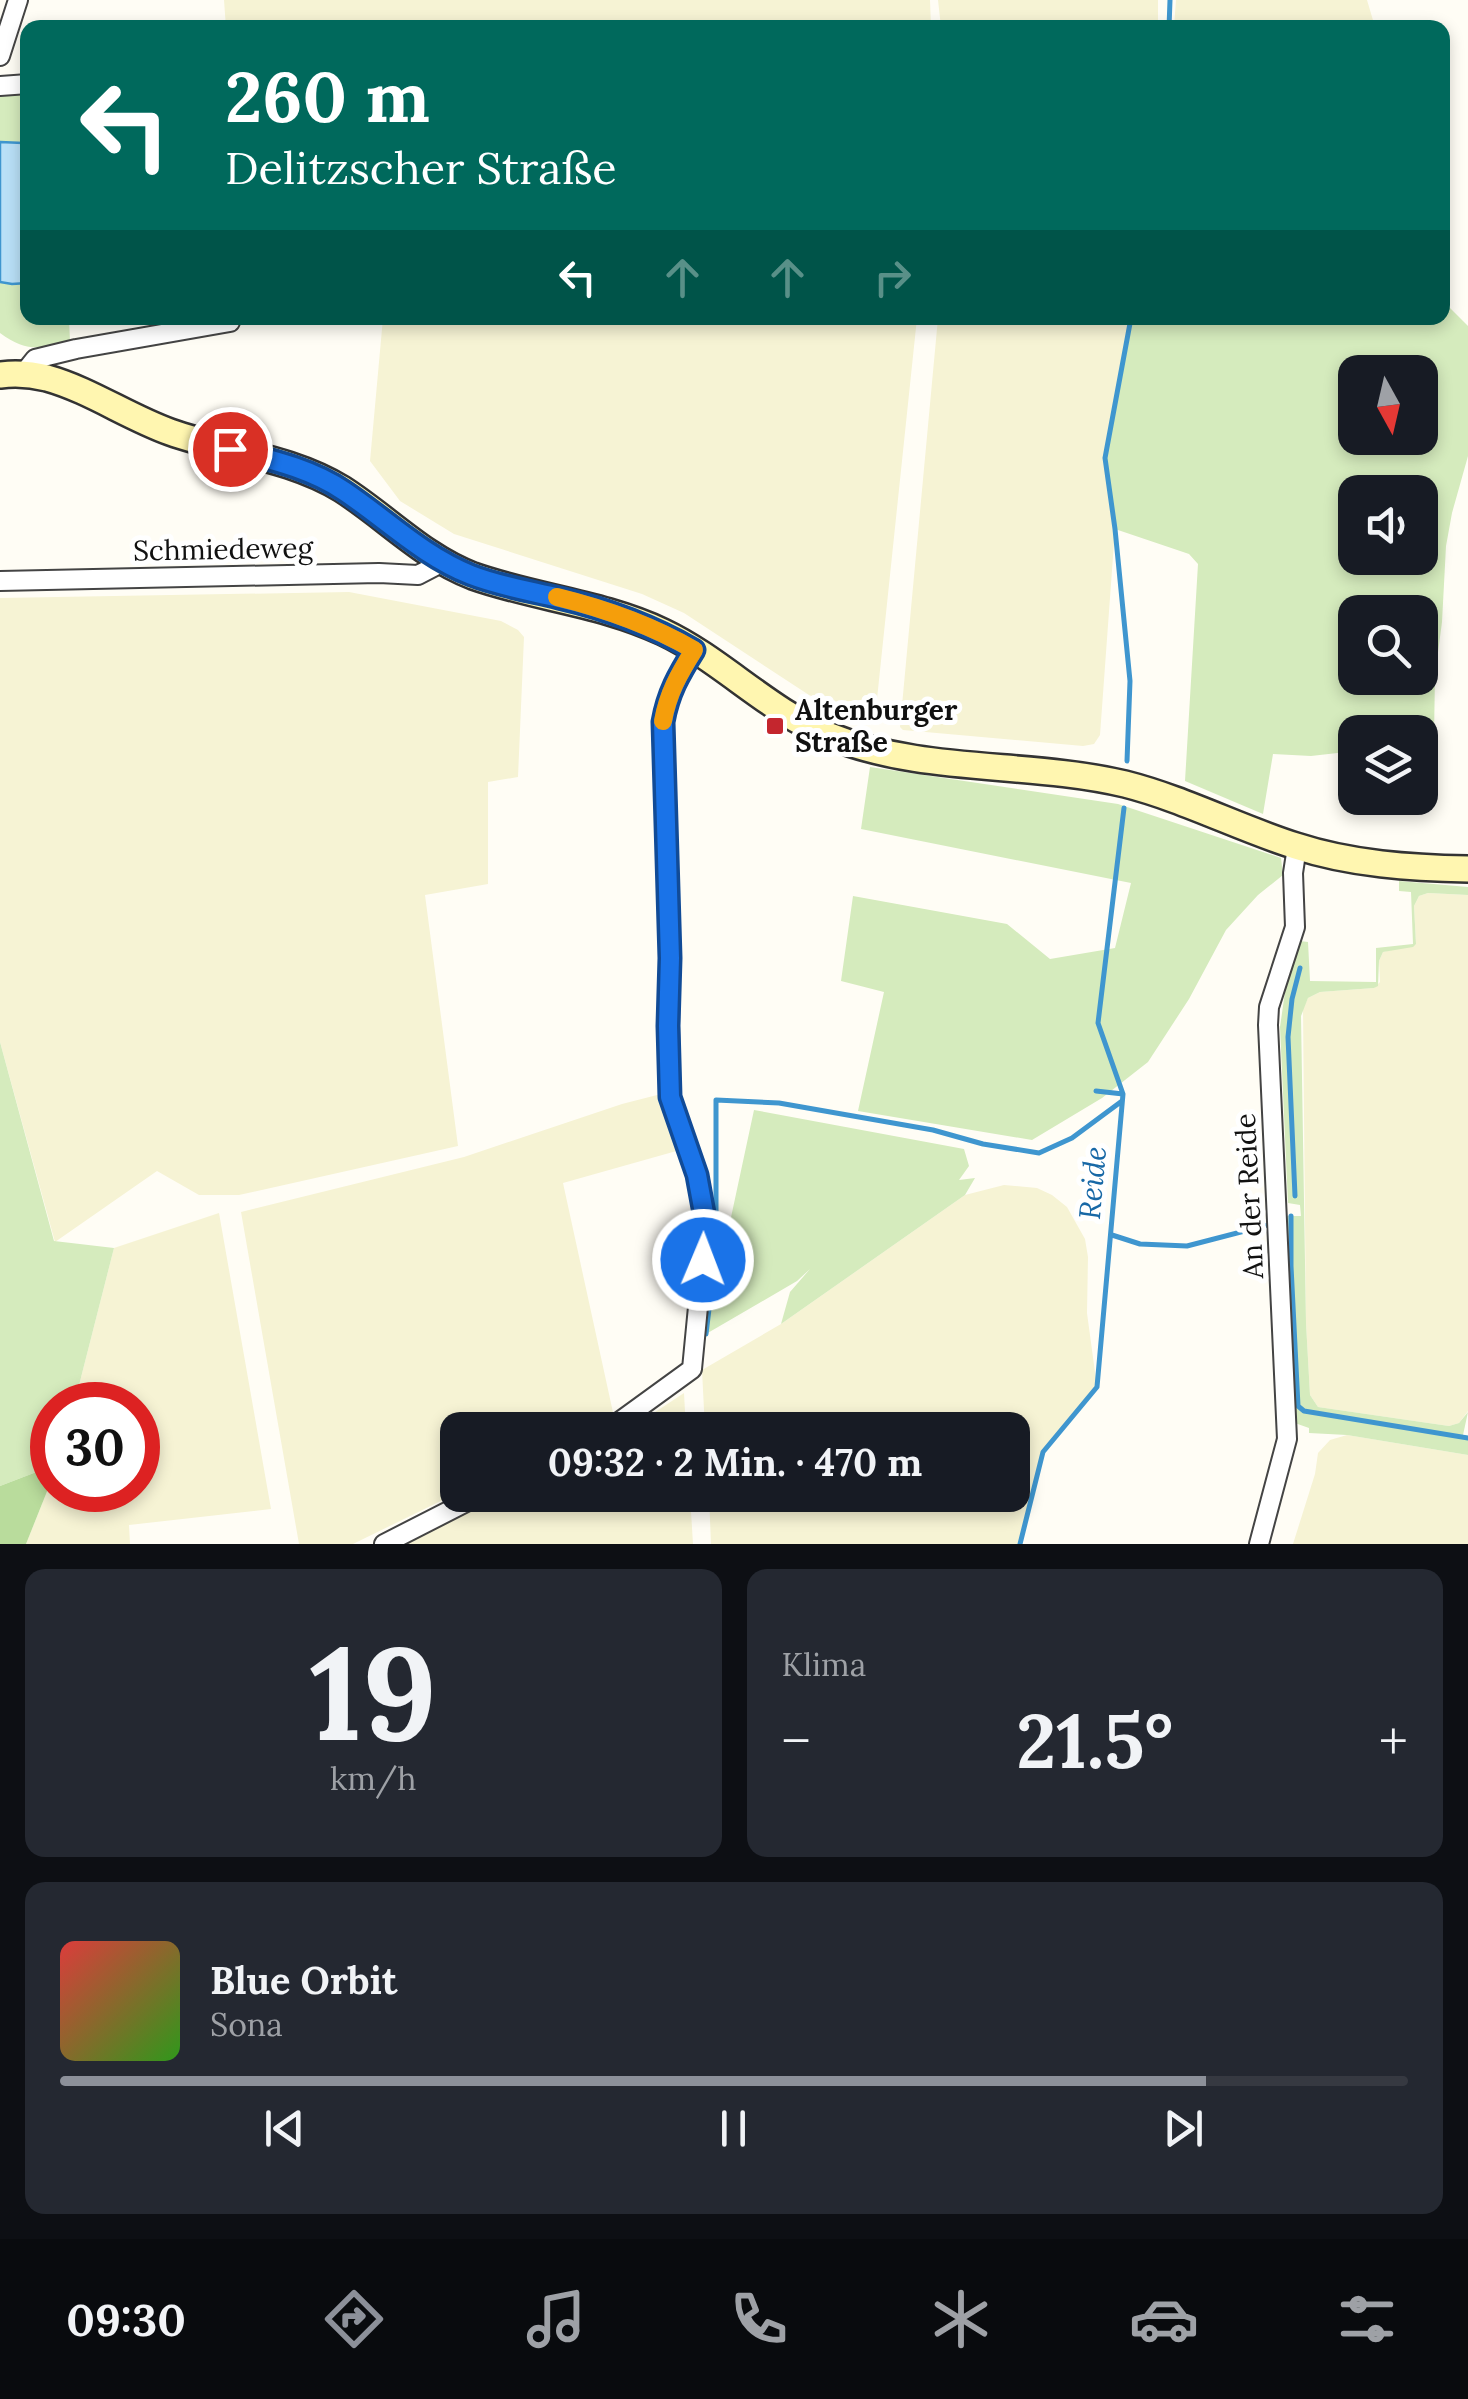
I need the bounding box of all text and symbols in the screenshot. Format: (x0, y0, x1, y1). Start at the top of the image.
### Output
text: 260 m (225, 52, 430, 141)
icon: left (60, 60, 190, 190)
text: Delitzscher Straße (225, 139, 617, 196)
icon: left (550, 250, 605, 305)
icon: ahead (655, 250, 710, 305)
icon: ahead (760, 250, 815, 305)
icon: right (865, 250, 920, 305)
north arrow (1338, 355, 1438, 455)
map controls (1338, 355, 1438, 815)
pin (188, 407, 273, 492)
icon: arrive (203, 422, 258, 477)
button: sound (1338, 475, 1438, 575)
street label: Schmiedeweg (133, 529, 314, 569)
button: search (1338, 595, 1438, 695)
place label: Altenburger Straße (795, 692, 958, 760)
marker: Altenburger Straße (764, 715, 786, 737)
button: layers (1338, 715, 1438, 815)
street label: An der Reide (1227, 1112, 1271, 1281)
water label: Reide (1070, 1145, 1114, 1221)
position arrow (651, 1208, 755, 1312)
speed limit sign: 30 (30, 1382, 160, 1512)
text: 09:32 · 2 Min. · 470 m (548, 1438, 922, 1486)
text: 19 (309, 1609, 437, 1776)
text: Klima (782, 1644, 866, 1685)
text: 21.5° (1016, 1693, 1173, 1789)
text: − (782, 1706, 811, 1776)
text: + (1379, 1706, 1408, 1776)
text: km/h (330, 1758, 416, 1799)
text: Blue Orbit (210, 1956, 397, 2004)
text: Sona (210, 2004, 283, 2045)
icon: previous (257, 2101, 312, 2156)
icon: pause (706, 2101, 761, 2156)
icon: next (1156, 2101, 1211, 2156)
icon: directions (319, 2284, 389, 2354)
icon: music (521, 2284, 591, 2354)
icon: phone (724, 2284, 794, 2354)
icon: climate (926, 2284, 996, 2354)
icon: car (1129, 2284, 1199, 2354)
icon: filters (1332, 2284, 1402, 2354)
text: 09:30 (66, 2291, 186, 2348)

